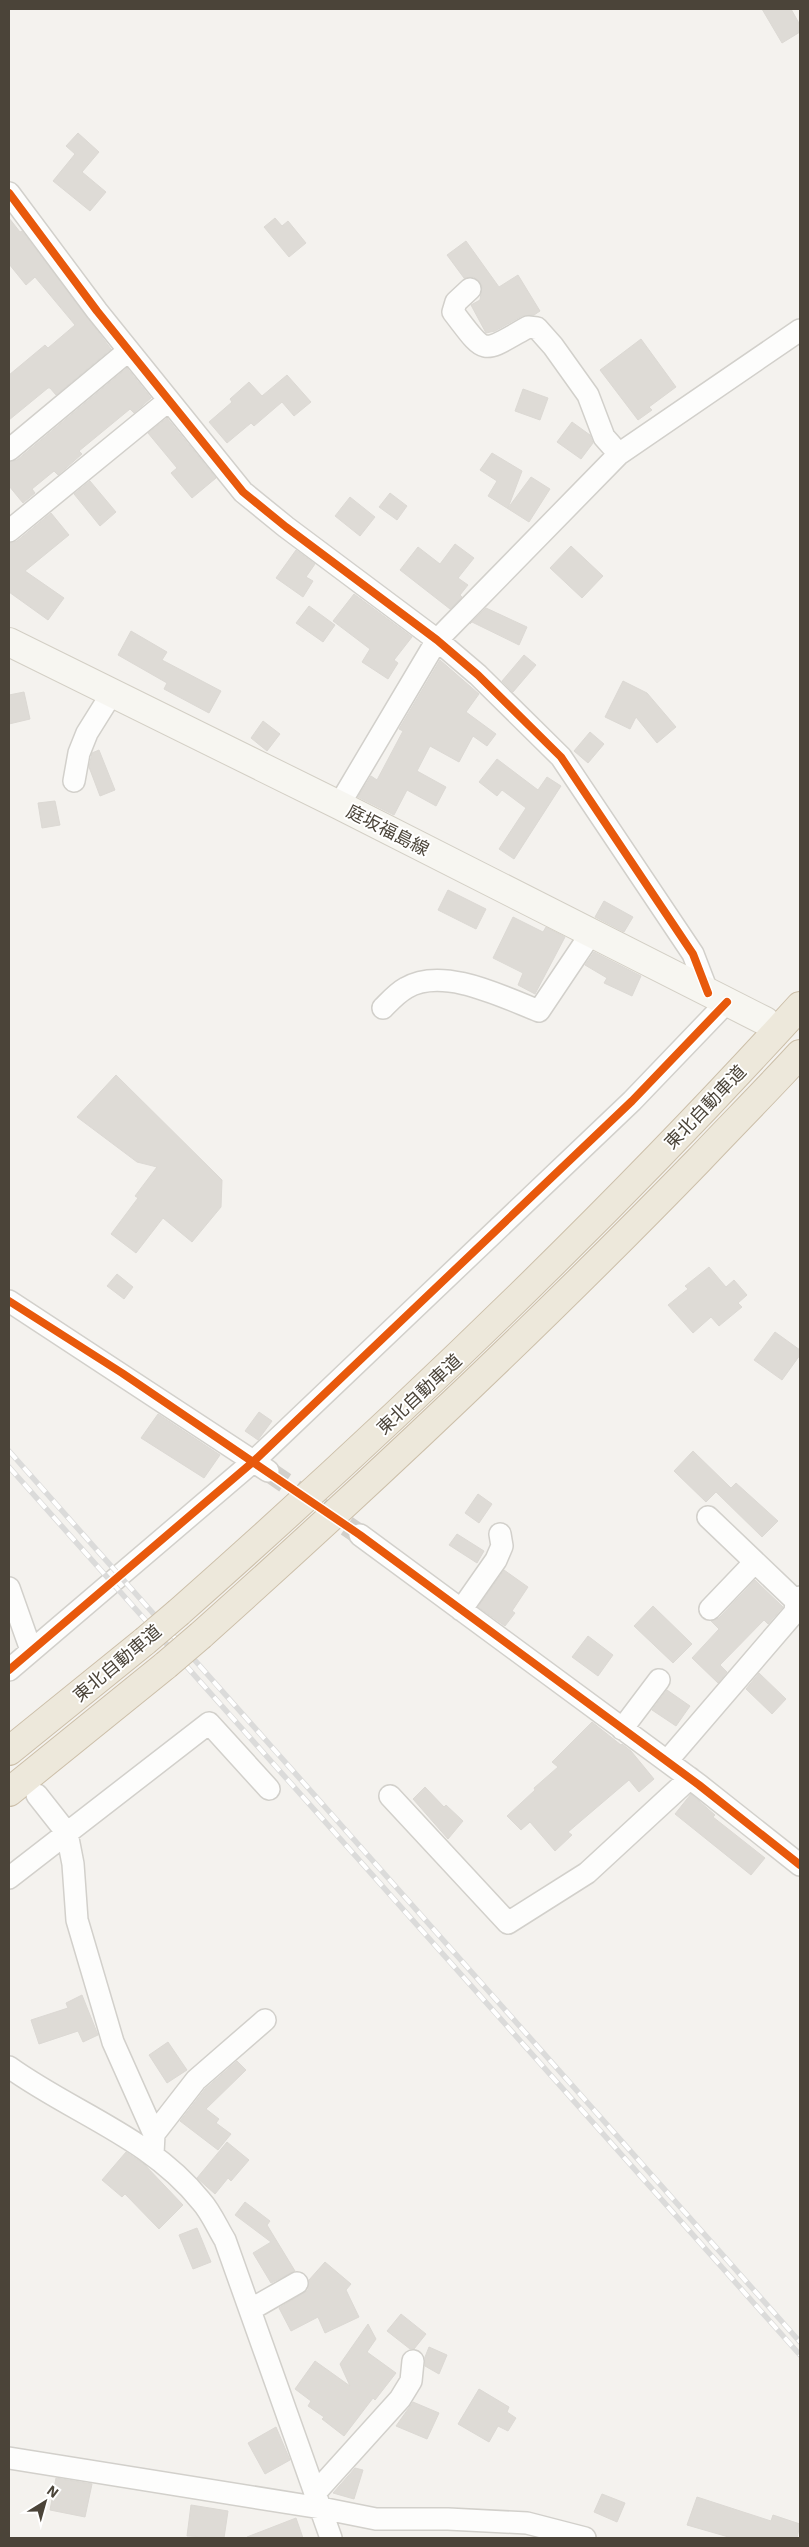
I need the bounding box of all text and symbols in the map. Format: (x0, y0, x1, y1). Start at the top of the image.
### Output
street label: 庭坂福島線 (343, 799, 433, 861)
street label: 東北自動車道 (659, 1060, 751, 1154)
street label: 東北自動車道 (372, 1349, 466, 1439)
street label: 東北自動車道 (68, 1619, 166, 1707)
north arrow (20, 2477, 70, 2527)
text: N (43, 2481, 62, 2502)

